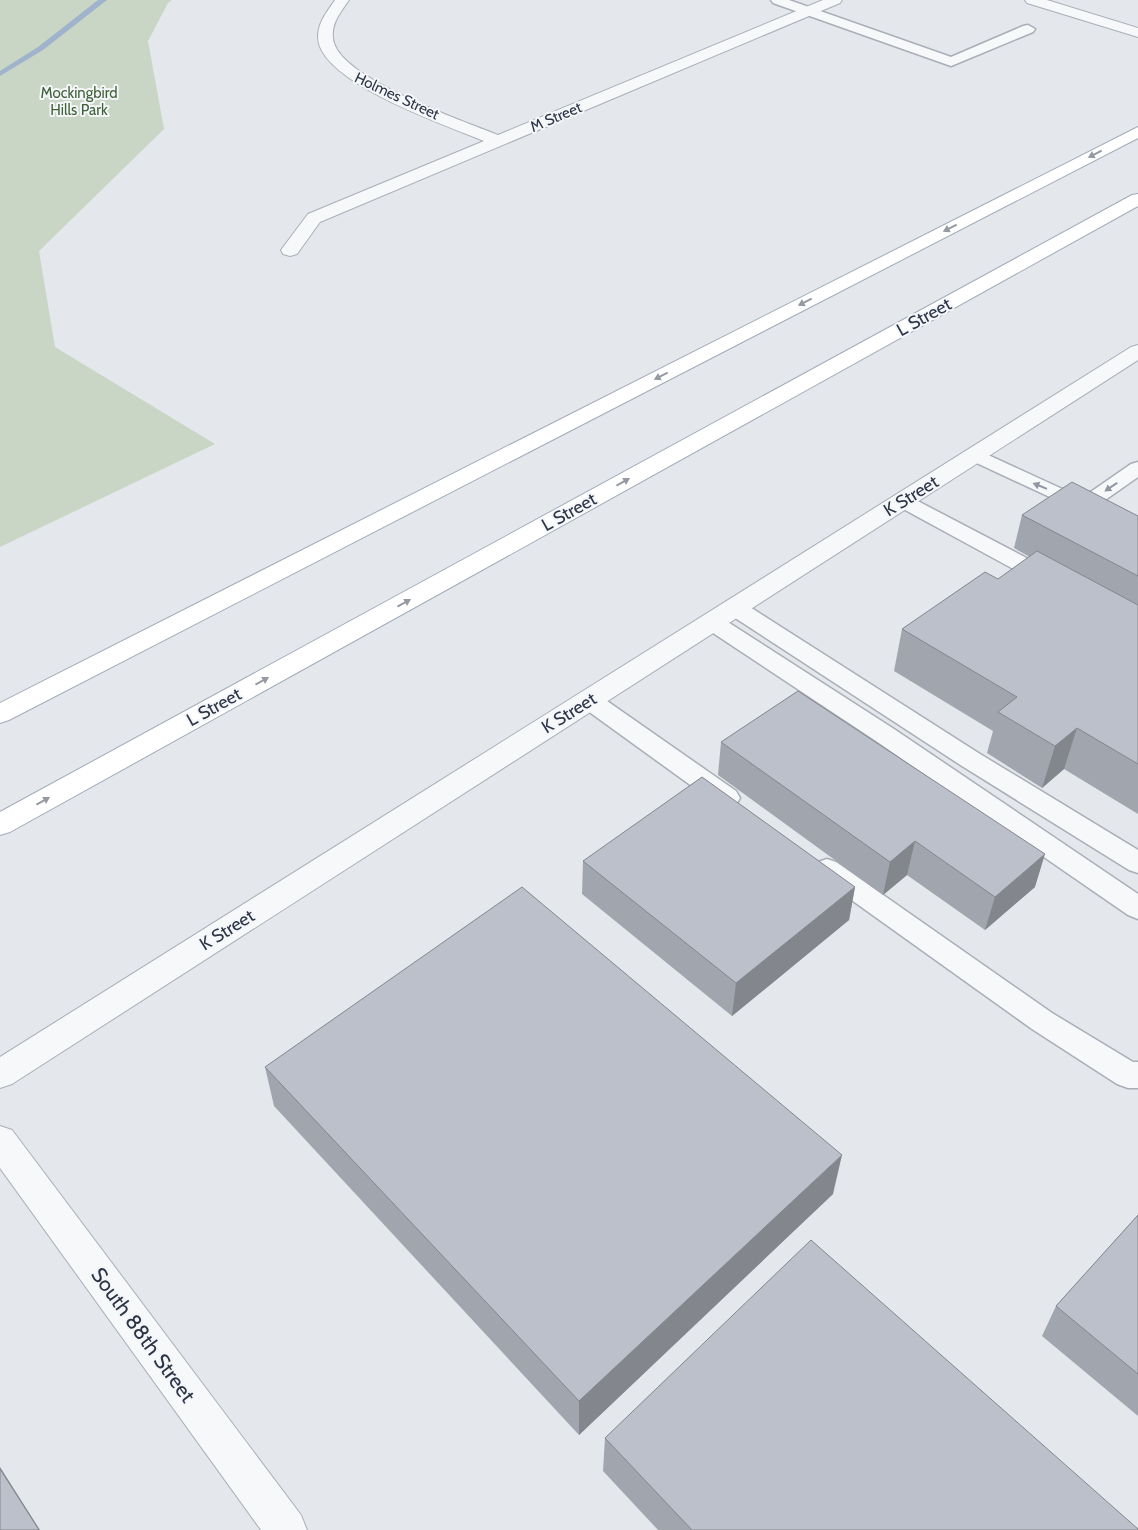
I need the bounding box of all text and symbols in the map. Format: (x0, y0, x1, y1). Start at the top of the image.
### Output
street label: Holmes Street (352, 69, 442, 123)
park label: Mockingbird Hills Park (40, 84, 118, 119)
street label: M Street (528, 98, 584, 136)
one-way arrow (1087, 150, 1102, 158)
one-way arrow (943, 224, 957, 232)
street label: L Street (893, 293, 955, 341)
one-way arrow (798, 298, 812, 306)
one-way arrow (653, 372, 668, 380)
street label: K Street (880, 471, 942, 521)
one-way arrow (616, 478, 631, 486)
one-way arrow (1033, 482, 1047, 490)
one-way arrow (1105, 482, 1118, 492)
street label: L Street (538, 488, 600, 536)
one-way arrow (398, 598, 411, 607)
one-way arrow (254, 677, 269, 685)
street label: L Street (183, 683, 245, 731)
street label: K Street (538, 688, 600, 738)
one-way arrow (36, 797, 49, 806)
street label: K Street (196, 905, 258, 955)
street label: South 88th Street (86, 1262, 201, 1407)

